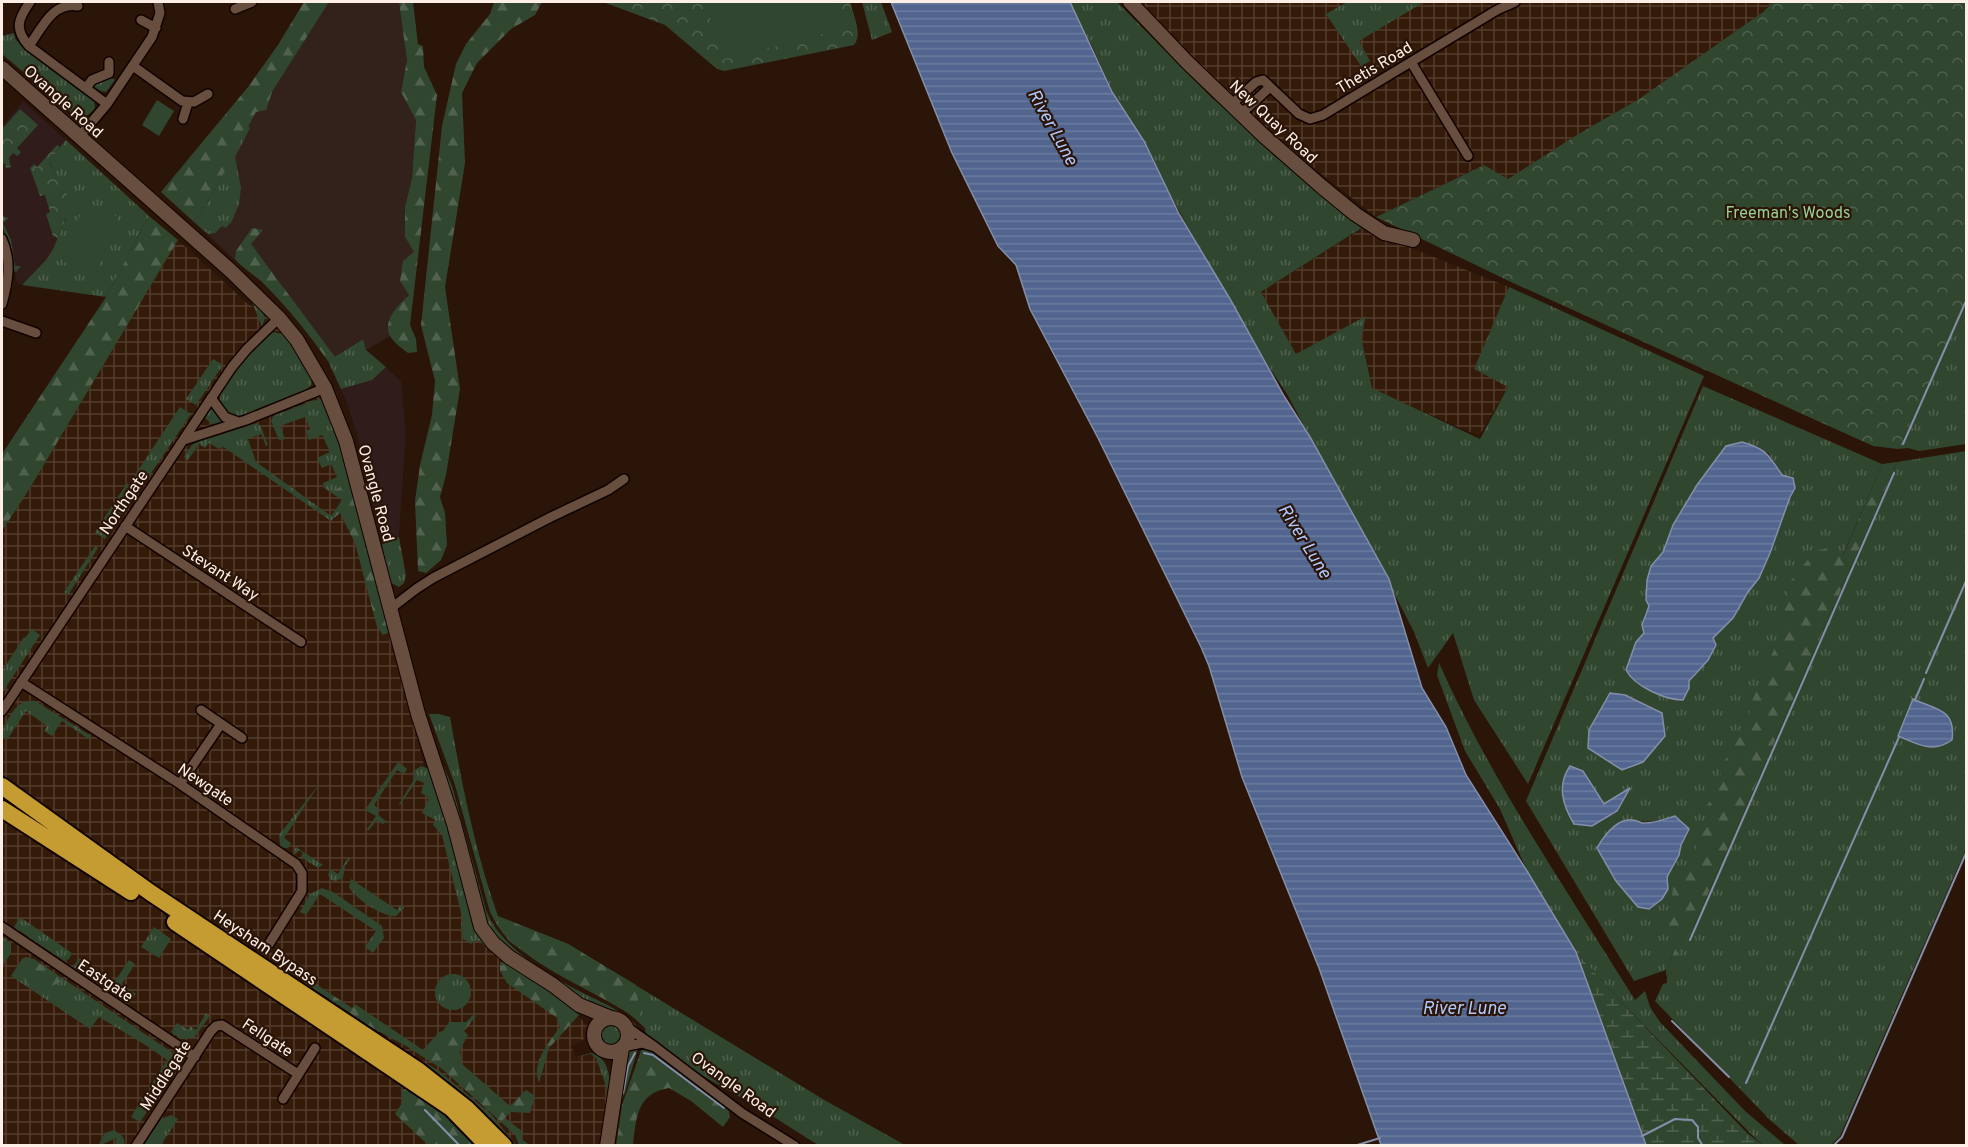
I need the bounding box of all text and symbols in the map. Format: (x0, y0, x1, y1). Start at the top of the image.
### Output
street label: Thetis Road (1333, 38, 1417, 99)
street label: Ovangle Road (19, 62, 106, 143)
street label: New Quay Road (1224, 76, 1321, 168)
water label: River Lune (1021, 86, 1082, 171)
park label: Freeman's Woods (1726, 204, 1850, 224)
street label: Ovangle Road (352, 443, 398, 544)
street label: Northgate (96, 467, 153, 539)
water label: River Lune (1272, 500, 1336, 584)
street label: Stevant Way (177, 541, 262, 606)
street label: Newgate (173, 760, 237, 812)
street label: Heysham Bypass (209, 906, 321, 991)
street label: Eastgate (73, 956, 137, 1008)
water label: River Lune (1422, 998, 1507, 1021)
street label: Fellgate (238, 1015, 296, 1062)
street label: Middlegate (137, 1037, 197, 1115)
street label: Ovangle Road (687, 1048, 779, 1123)

